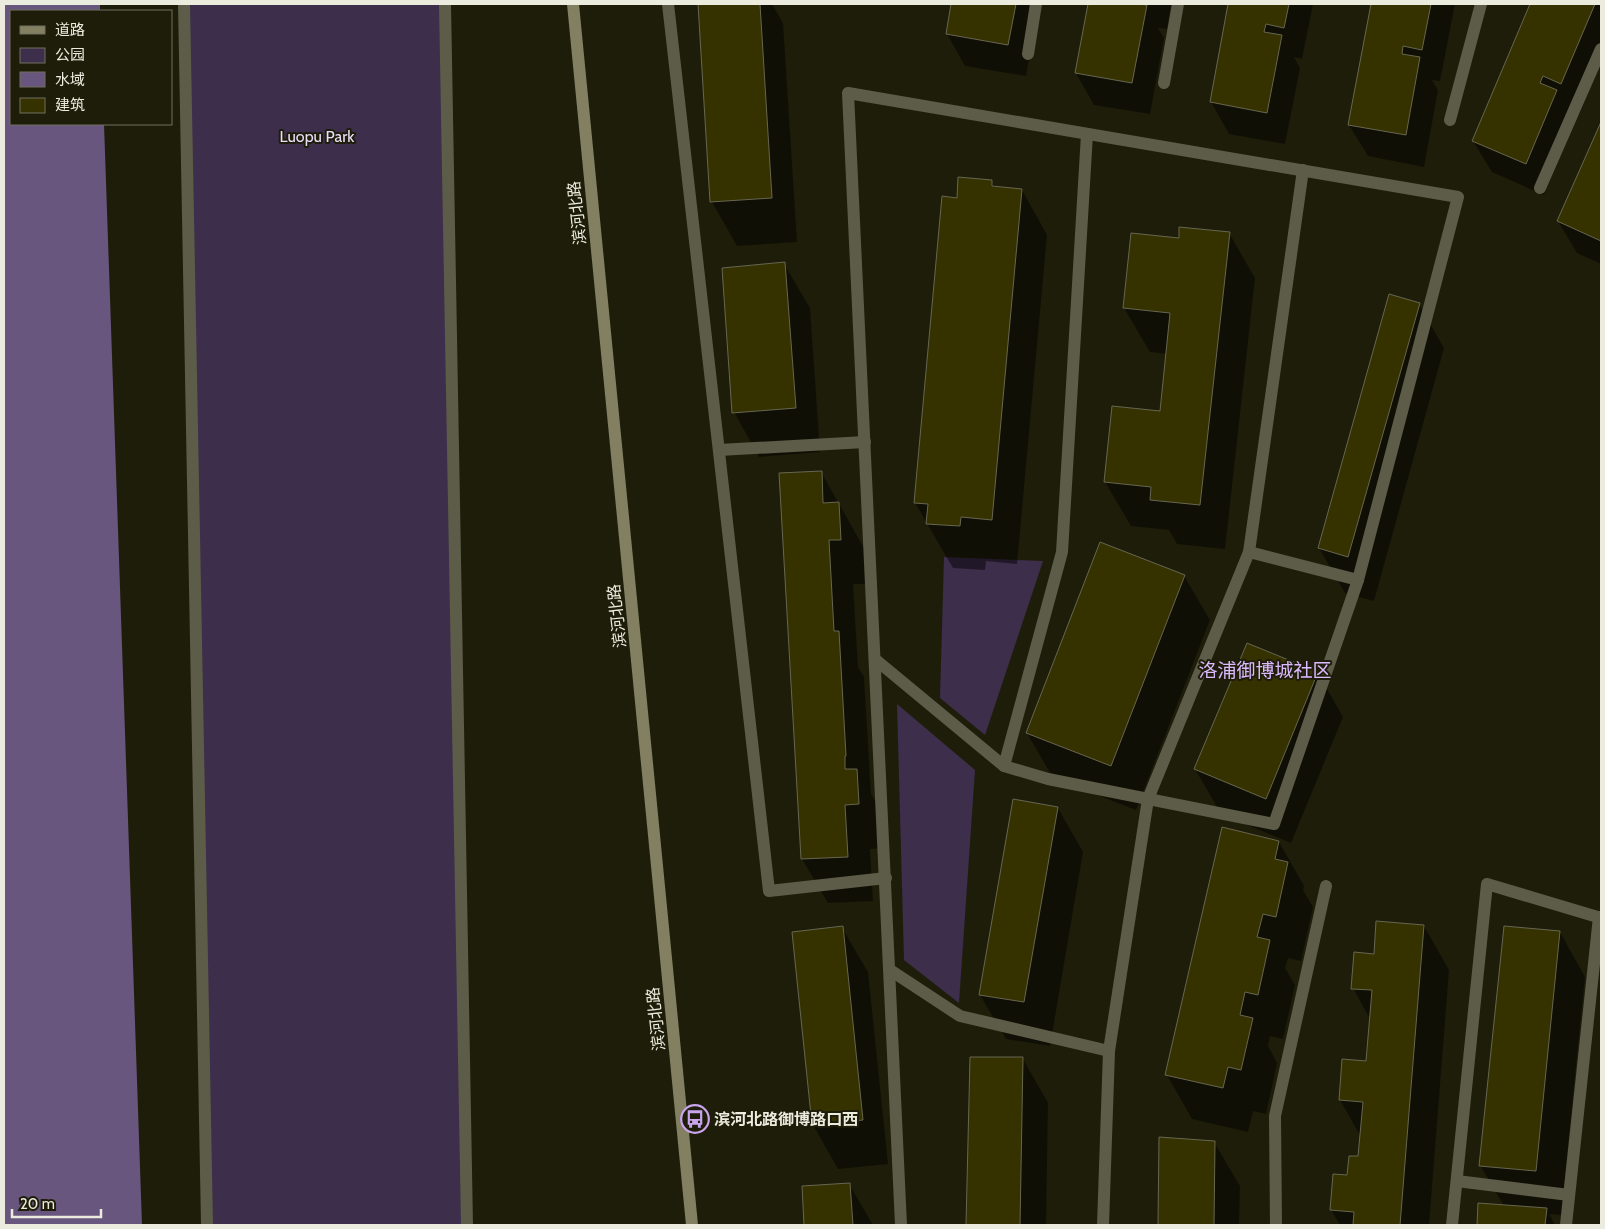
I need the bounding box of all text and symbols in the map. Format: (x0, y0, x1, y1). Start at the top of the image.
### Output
legend (10, 10, 172, 125)
text: 道路 (55, 21, 85, 39)
text: 公园 (55, 46, 85, 64)
text: 水域 (55, 71, 85, 89)
text: 建筑 (55, 96, 85, 114)
park label: Luopu Park (280, 127, 355, 146)
street label: 滨河北路 (564, 180, 590, 246)
street label: 滨河北路 (604, 583, 630, 649)
district label: 洛浦御博城社区 (1198, 659, 1332, 682)
street label: 滨河北路 (643, 986, 669, 1052)
bus stop icon: 滨河北路御博路口西 (680, 1104, 710, 1134)
place label: 滨河北路御博路口西 (714, 1110, 858, 1129)
scale bar (12, 1186, 101, 1218)
text: 20 m (20, 1195, 55, 1213)

